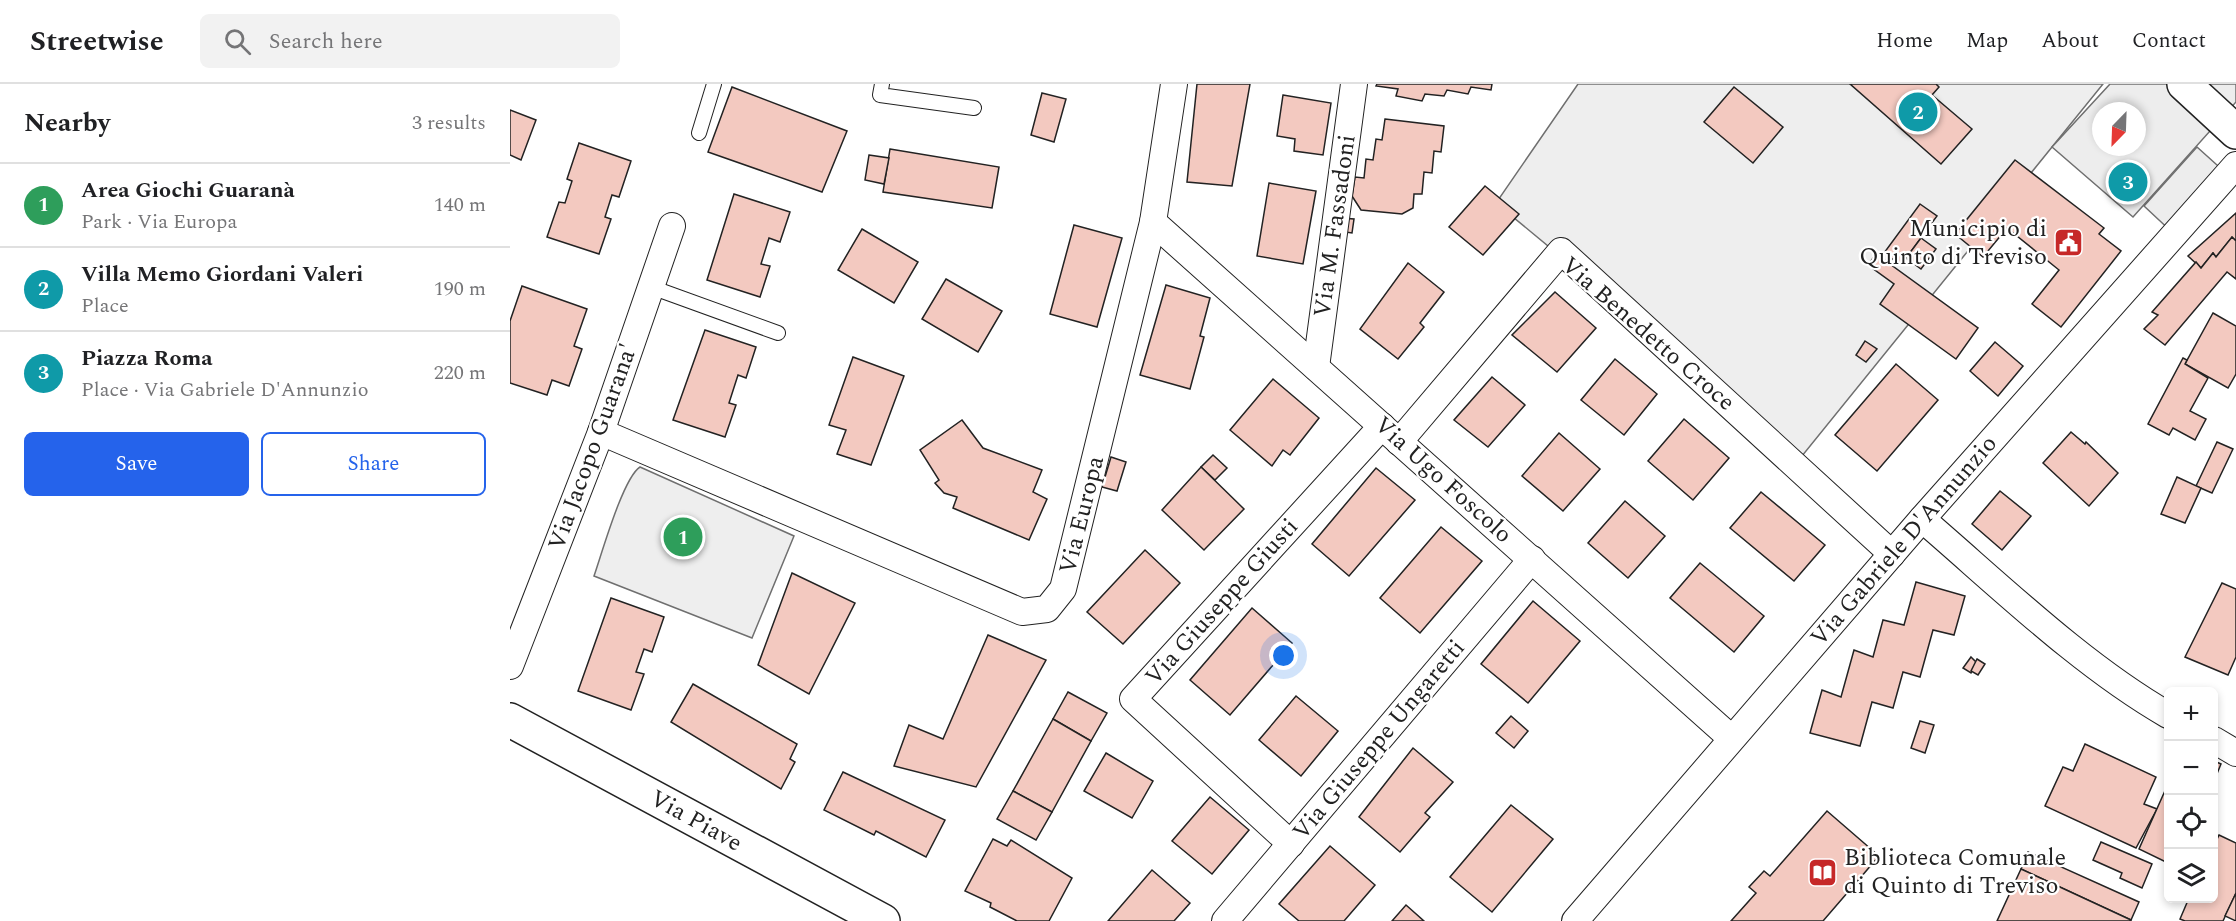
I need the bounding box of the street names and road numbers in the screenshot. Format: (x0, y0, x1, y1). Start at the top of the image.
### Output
street label: Via M. Fassadoni (1304, 132, 1366, 320)
street label: Via Benedetto Croce (1553, 248, 1743, 420)
street label: Via Jacopo Guarana' (539, 339, 647, 555)
street label: Via Ugo Foscolo (1366, 408, 1520, 552)
street label: Via Gabriele D'Annunzio (1802, 427, 2006, 655)
street label: Via Europa (1050, 452, 1114, 578)
street label: Via Giuseppe Giusti (1137, 510, 1307, 694)
street label: Via Giuseppe Ungaretti (1284, 632, 1474, 848)
street label: Via Piave (643, 781, 749, 861)

